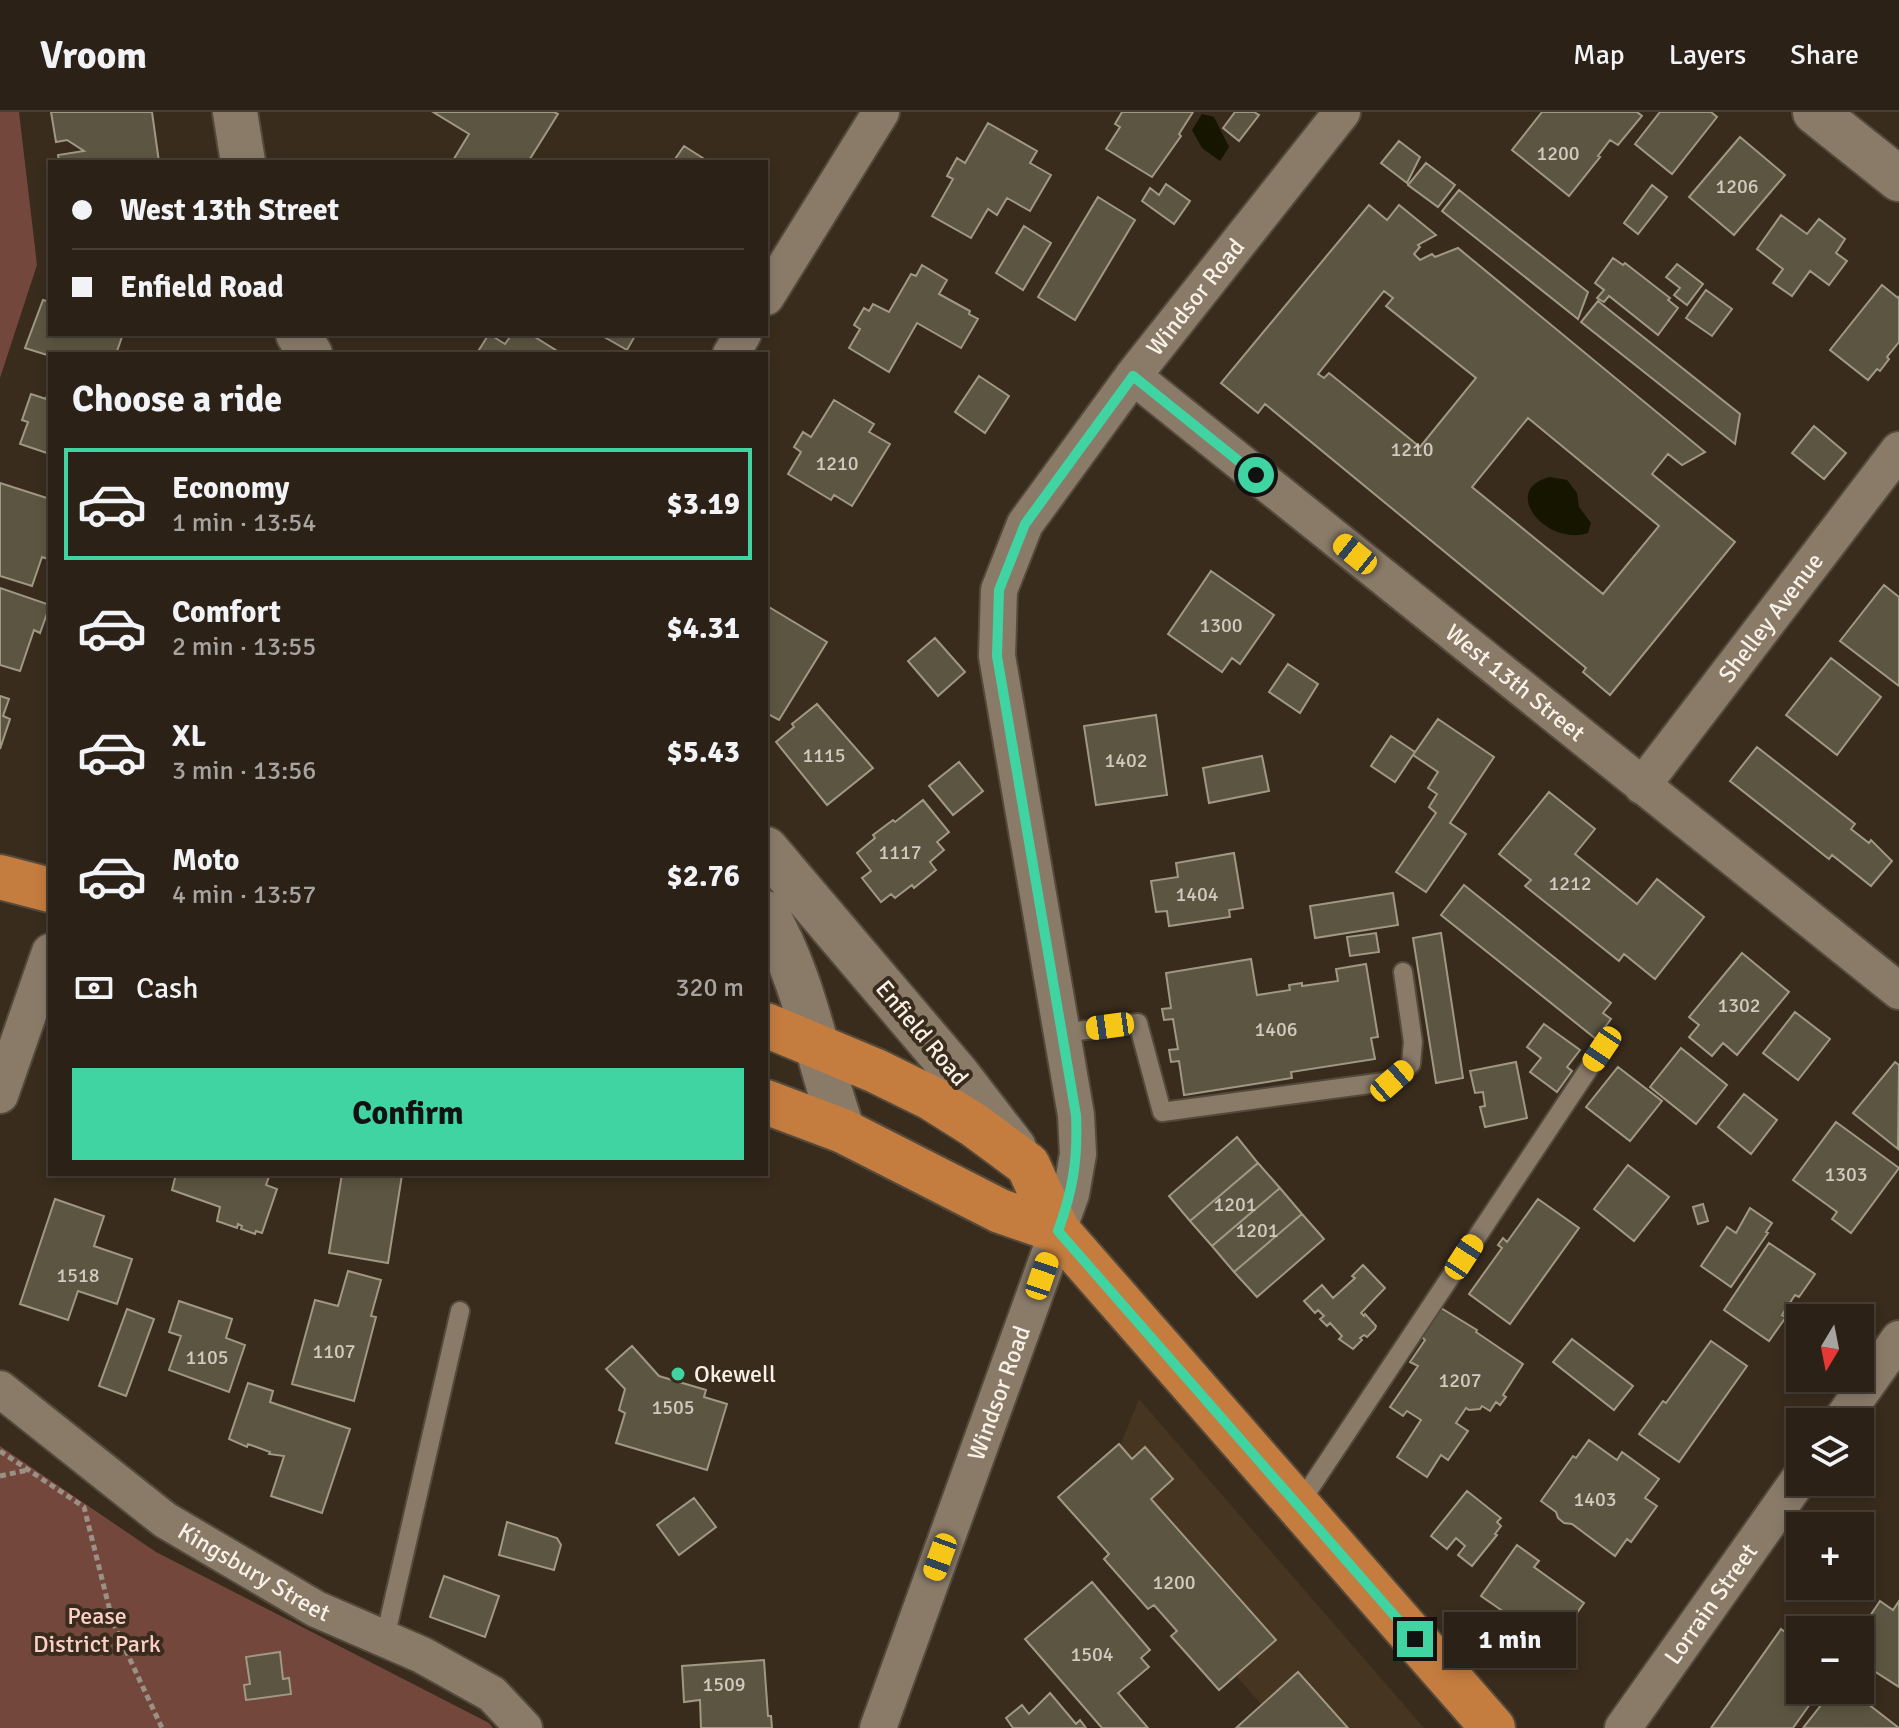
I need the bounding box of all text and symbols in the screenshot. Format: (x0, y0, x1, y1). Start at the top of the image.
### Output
text: Vroom (40, 32, 147, 79)
text: Map (1573, 38, 1625, 72)
text: Layers (1669, 38, 1746, 72)
text: Share (1790, 38, 1859, 72)
house number: 1200 (1536, 141, 1580, 166)
house number: 1206 (1715, 174, 1759, 199)
text: West 13th Street (120, 192, 339, 229)
street label: Windsor Road (1140, 232, 1251, 362)
text: Enfield Road (120, 269, 284, 306)
text: Choose a ride (72, 377, 282, 422)
house number: 1210 (1390, 437, 1434, 462)
house number: 1210 (815, 451, 859, 476)
route start (1238, 457, 1274, 493)
icon: car (76, 468, 148, 540)
text: Economy (172, 470, 289, 507)
text: $3.19 (667, 486, 740, 523)
text: 1 min · 13:54 (172, 507, 316, 539)
car (1329, 530, 1381, 578)
street label: Shelley Avenue (1712, 547, 1830, 688)
icon: car (76, 592, 148, 664)
text: Comfort (172, 594, 281, 631)
text: $4.31 (667, 610, 740, 647)
house number: 1300 (1199, 613, 1243, 638)
street label: West 13th Street (1439, 618, 1591, 748)
text: 2 min · 13:55 (172, 631, 316, 663)
icon: car (76, 716, 148, 788)
text: XL (172, 718, 206, 755)
text: $5.43 (667, 734, 740, 771)
house number: 1115 (802, 743, 846, 768)
house number: 1402 (1104, 748, 1148, 773)
text: 3 min · 13:56 (172, 755, 316, 787)
icon: car (76, 840, 148, 912)
house number: 1117 (878, 840, 922, 865)
text: Moto (172, 842, 239, 879)
text: $2.76 (667, 858, 740, 895)
house number: 1212 (1548, 871, 1592, 896)
text: 4 min · 13:57 (172, 879, 316, 911)
house number: 1404 (1175, 882, 1219, 907)
icon: cash (72, 966, 116, 1010)
text: Cash (136, 970, 199, 1007)
text: 320 m (675, 972, 744, 1004)
street label: Enfield Road (869, 974, 975, 1092)
house number: 1302 (1717, 993, 1761, 1018)
car (1085, 1011, 1135, 1041)
house number: 1406 (1254, 1017, 1298, 1042)
car (1579, 1022, 1625, 1076)
car (1366, 1056, 1418, 1106)
button: Confirm (72, 1068, 744, 1160)
house number: 1303 (1824, 1162, 1868, 1187)
house number: 1201 (1213, 1192, 1257, 1217)
house number: 1201 (1235, 1218, 1279, 1243)
car (1441, 1230, 1487, 1284)
car (1023, 1249, 1061, 1303)
house number: 1518 (56, 1263, 100, 1288)
north arrow (1786, 1304, 1874, 1392)
map controls (1786, 1304, 1874, 1704)
street label: Windsor Road (961, 1322, 1037, 1465)
house number: 1107 (312, 1339, 356, 1364)
house number: 1105 (185, 1345, 229, 1370)
place label: Okewell (694, 1359, 776, 1389)
marker: Okewell (669, 1365, 687, 1383)
house number: 1207 (1438, 1368, 1482, 1393)
house number: 1505 (651, 1395, 695, 1420)
button: layers (1786, 1408, 1874, 1496)
house number: 1403 (1573, 1487, 1617, 1512)
button: + (1786, 1512, 1874, 1600)
street label: Kingsbury Street (173, 1516, 335, 1628)
car (921, 1530, 959, 1584)
street label: Lorrain Street (1658, 1537, 1764, 1670)
house number: 1200 (1152, 1570, 1196, 1595)
park label: Pease District Park (33, 1601, 161, 1659)
callout: 1 min (1443, 1611, 1575, 1667)
button: − (1786, 1616, 1874, 1704)
route end (1397, 1621, 1433, 1657)
text: 1 min (1479, 1624, 1541, 1656)
house number: 1504 (1070, 1642, 1114, 1667)
house number: 1509 (702, 1672, 746, 1697)

